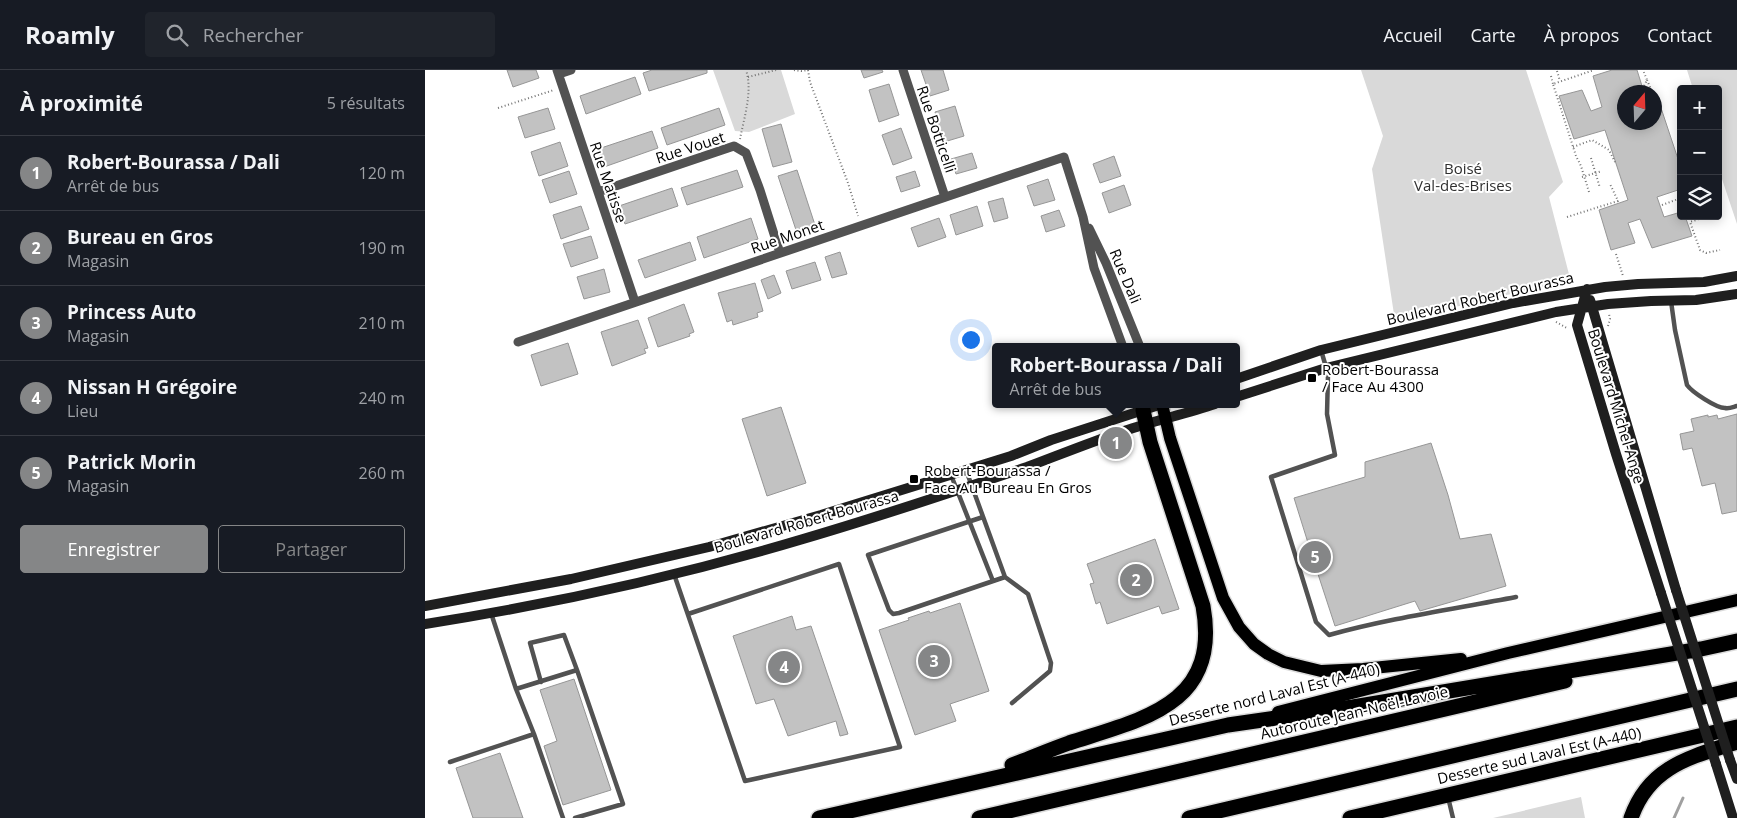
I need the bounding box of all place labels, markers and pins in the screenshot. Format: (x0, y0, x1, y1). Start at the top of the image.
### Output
place label: Robert-Bourassa / Face Au 4300 (1322, 359, 1439, 396)
marker: Robert-Bourassa / Face Au 4300 (1306, 372, 1318, 384)
pin: 1 (1100, 424, 1132, 462)
place label: Robert-Bourassa / Face Au Bureau En Gros (924, 460, 1092, 497)
marker: Robert-Bourassa / Face Au Bureau En Gros (908, 473, 920, 485)
pin: 5 (1299, 538, 1331, 576)
pin: 2 (1120, 561, 1152, 599)
pin: 3 (918, 642, 950, 680)
pin: 4 (768, 648, 800, 686)

